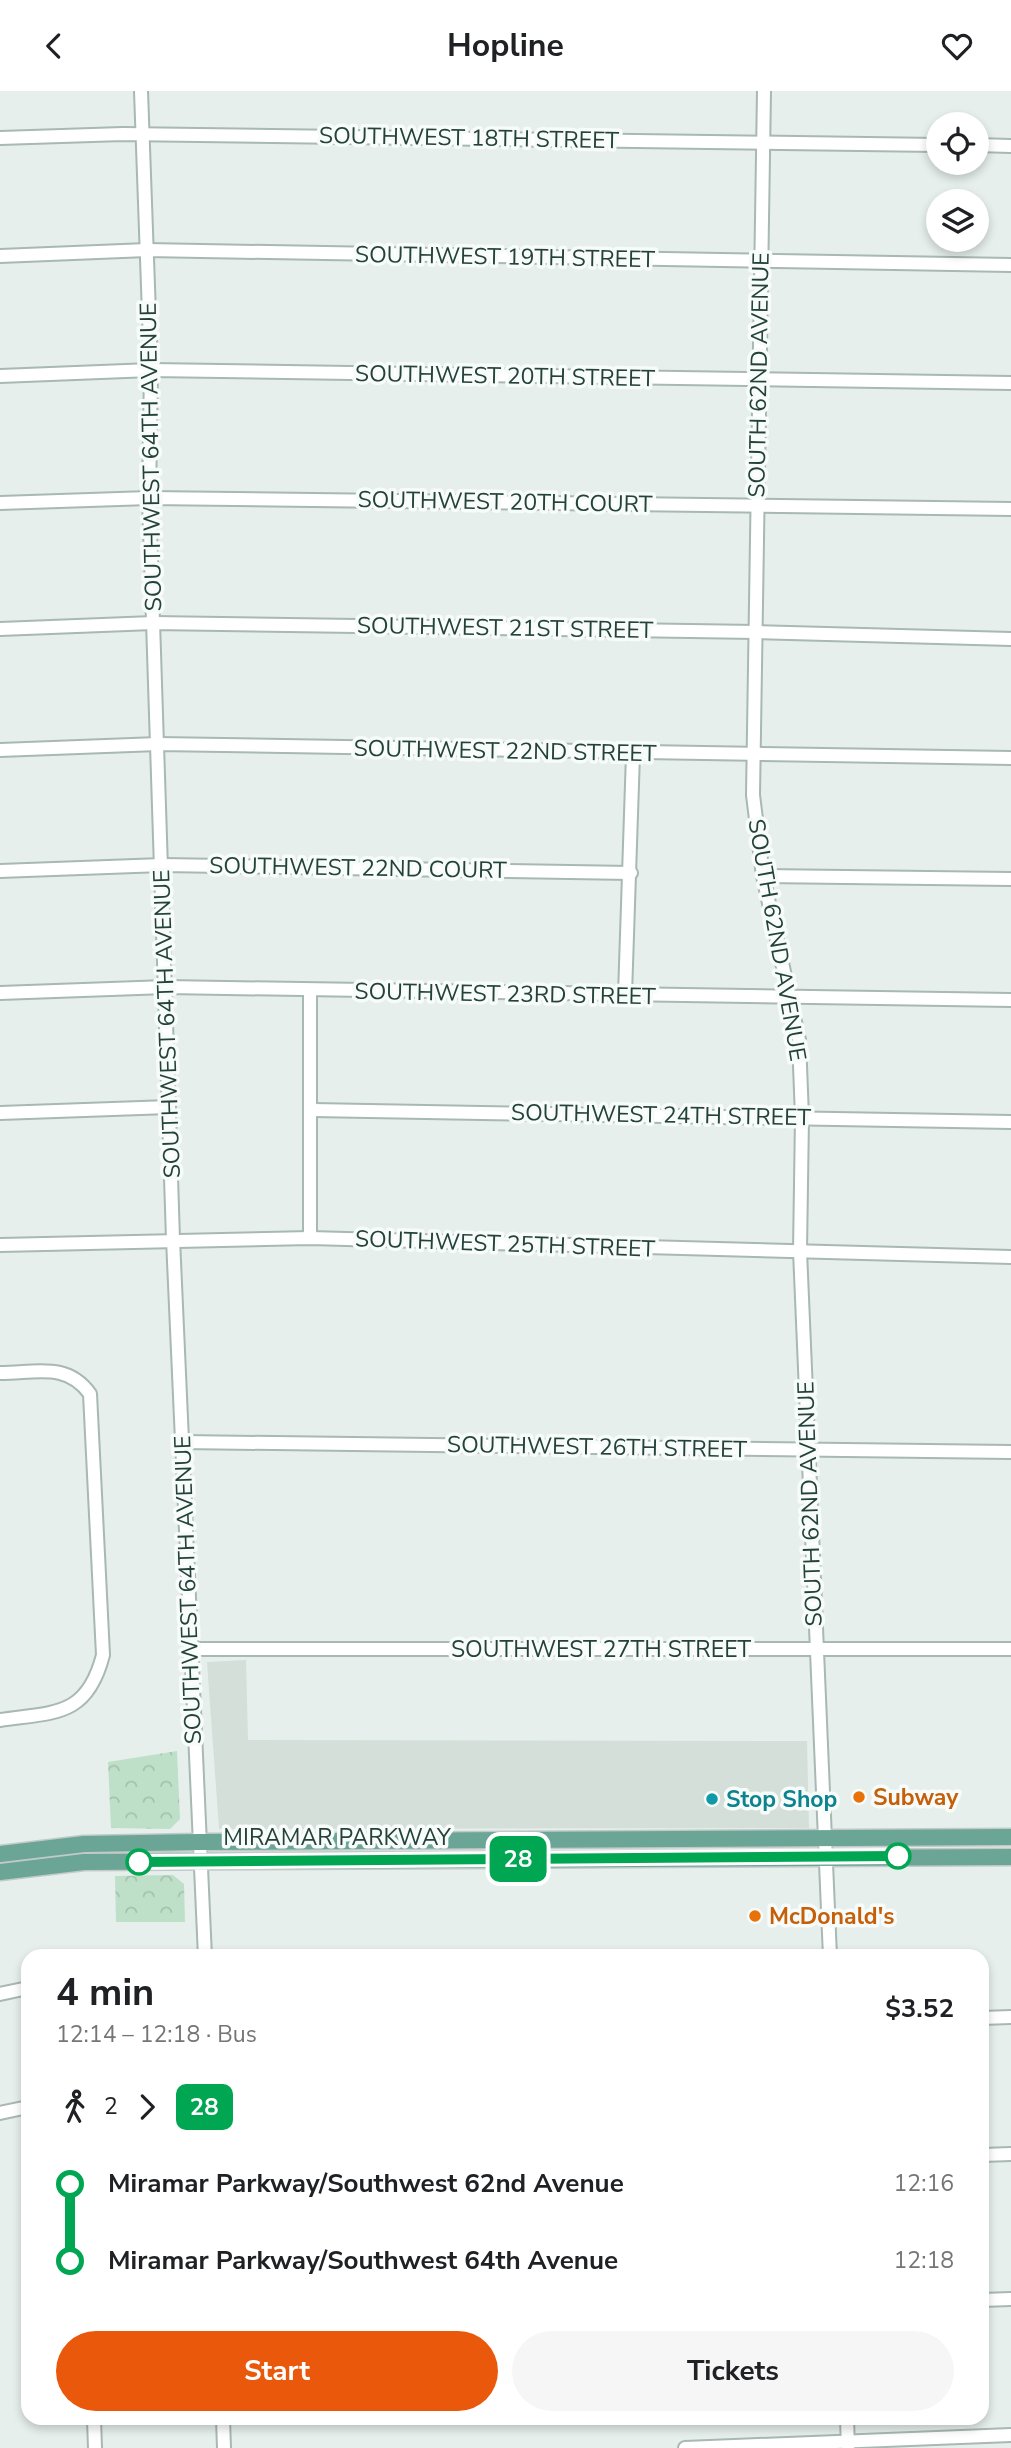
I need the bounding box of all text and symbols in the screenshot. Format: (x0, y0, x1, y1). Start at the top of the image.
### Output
text: Hopline (447, 24, 564, 67)
icon: back (35, 27, 73, 65)
icon: heart (938, 27, 976, 65)
map controls (926, 112, 989, 252)
button: locate (926, 112, 989, 175)
street label: SOUTHWEST 18TH STREET (319, 120, 619, 156)
button: layers (926, 189, 989, 252)
street label: SOUTHWEST 19TH STREET (355, 239, 655, 275)
street label: SOUTH 62ND AVENUE (741, 252, 777, 498)
street label: SOUTHWEST 64TH AVENUE (133, 302, 169, 612)
street label: SOUTHWEST 20TH STREET (355, 358, 655, 394)
street label: SOUTHWEST 20TH COURT (357, 484, 653, 520)
street label: SOUTHWEST 21ST STREET (357, 610, 654, 646)
street label: SOUTHWEST 22ND STREET (353, 733, 657, 769)
street label: SOUTH 62ND AVENUE (740, 817, 814, 1063)
street label: SOUTHWEST 22ND COURT (209, 850, 507, 886)
street label: SOUTHWEST 64TH AVENUE (146, 869, 188, 1179)
street label: SOUTHWEST 23RD STREET (354, 976, 656, 1012)
street label: SOUTHWEST 24TH STREET (511, 1097, 811, 1133)
street label: SOUTHWEST 25TH STREET (354, 1223, 656, 1265)
street label: SOUTH 62ND AVENUE (790, 1381, 830, 1627)
street label: SOUTHWEST 26TH STREET (447, 1429, 747, 1465)
street label: SOUTHWEST 64TH AVENUE (167, 1435, 209, 1745)
street label: SOUTHWEST 27TH STREET (451, 1634, 751, 1665)
place label: Subway (873, 1782, 959, 1813)
place label: Stop Shop (726, 1784, 837, 1815)
marker: Subway (851, 1789, 867, 1805)
marker: Stop Shop (704, 1791, 720, 1807)
street label: MIRAMAR PARKWAY (223, 1822, 451, 1853)
line badge: 28 (486, 1836, 550, 1882)
text: 28 (504, 1843, 532, 1875)
unlabelled marker (885, 1843, 911, 1869)
unlabelled marker (126, 1849, 152, 1875)
place label: McDonald's (769, 1901, 894, 1932)
marker: McDonald's (747, 1908, 763, 1924)
text: 4 min (56, 1967, 154, 2018)
text: $3.52 (885, 1991, 954, 2026)
text: 12:14 – 12:18 · Bus (56, 2019, 257, 2050)
icon: walk (56, 2088, 94, 2126)
icon: forward (128, 2088, 166, 2126)
text: 2 (104, 2091, 118, 2122)
text: 28 (190, 2091, 219, 2123)
text: Miramar Parkway/Southwest 62nd Avenue (108, 2166, 624, 2201)
text: 12:16 (894, 2168, 954, 2199)
text: Miramar Parkway/Southwest 64th Avenue (108, 2243, 618, 2278)
text: 12:18 (894, 2245, 954, 2276)
button: Start (56, 2331, 498, 2411)
button: Tickets (512, 2331, 954, 2411)

